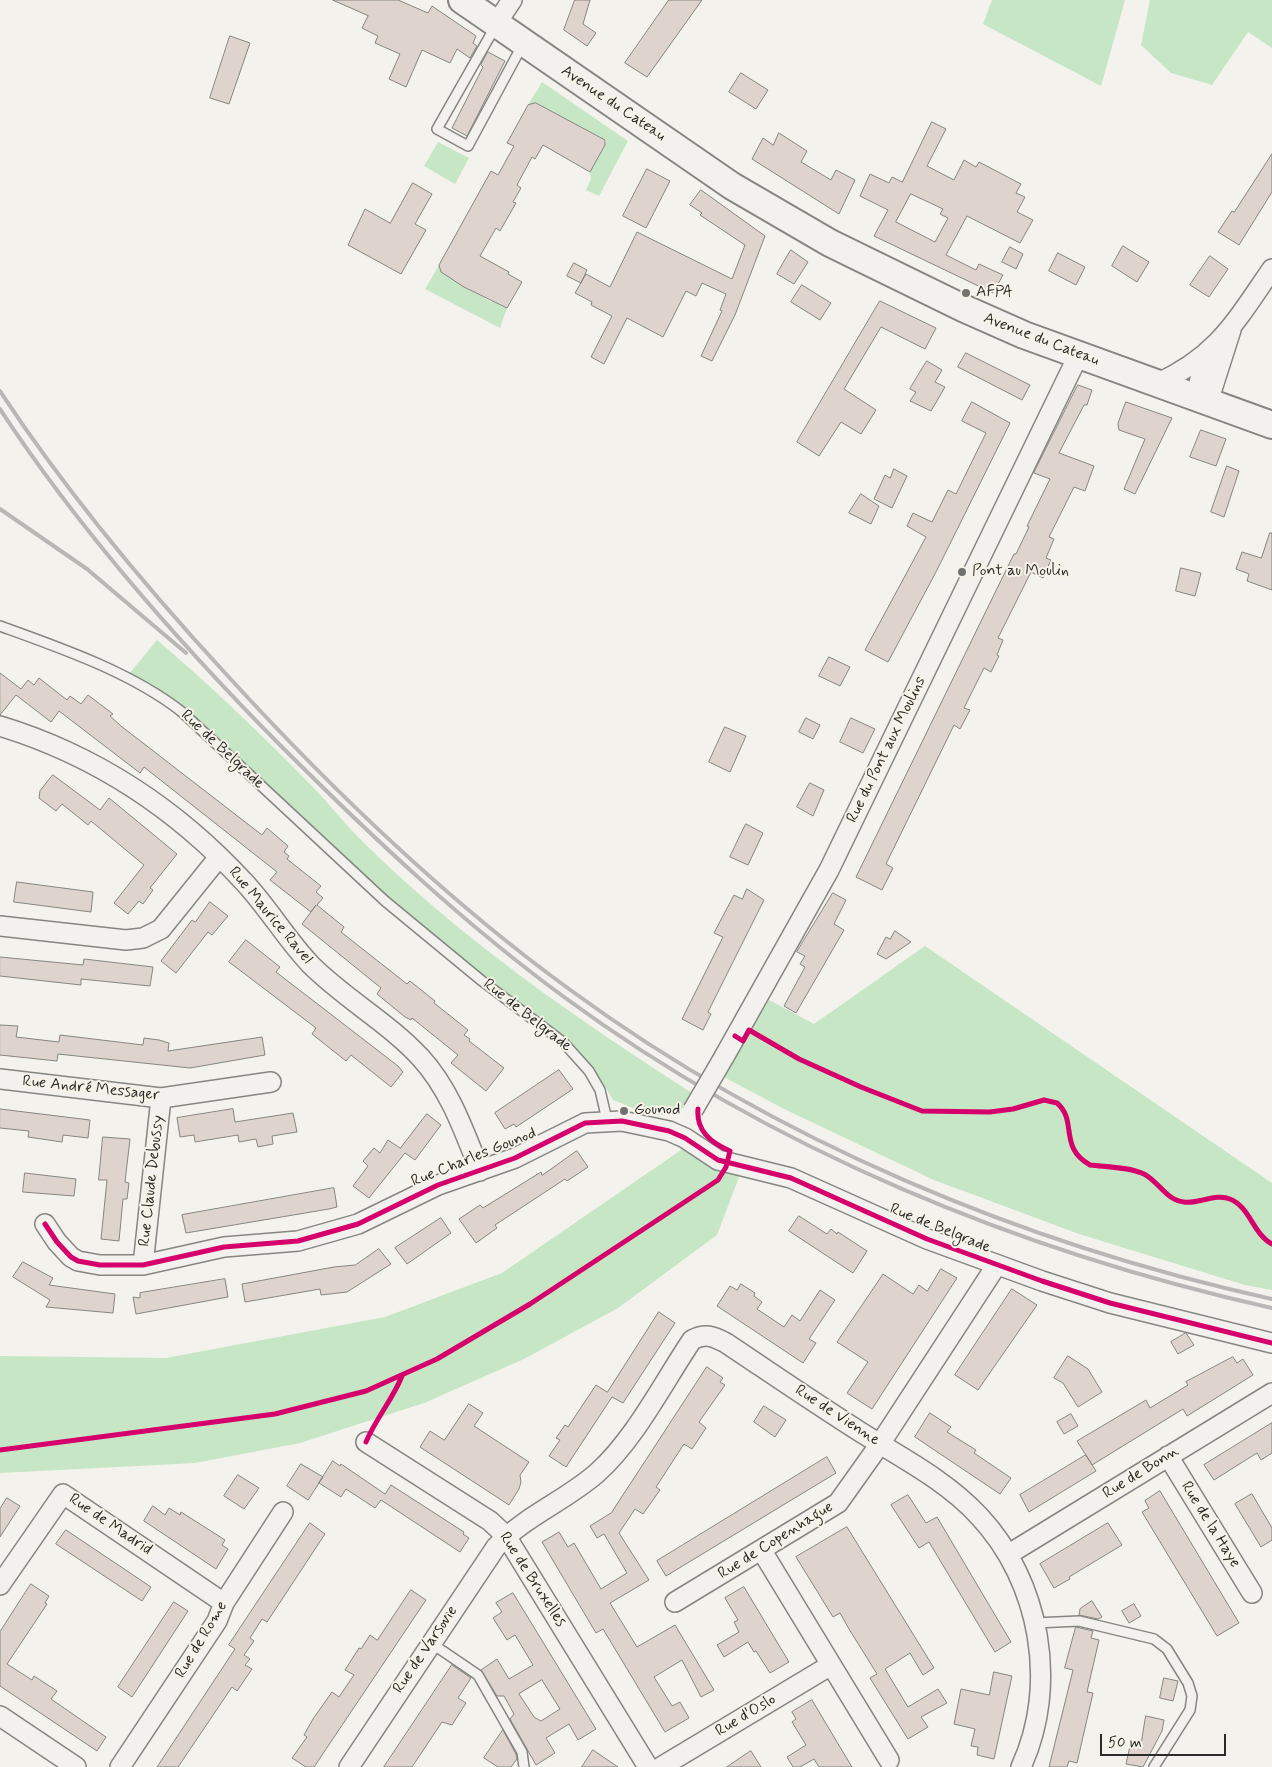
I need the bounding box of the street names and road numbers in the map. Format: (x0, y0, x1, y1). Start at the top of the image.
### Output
street label: Avenue du Cateau (557, 62, 669, 146)
street label: Avenue du Cateau (980, 309, 1102, 371)
street label: Rue du Pont aux Moulins (843, 674, 931, 826)
street label: Rue de Belgrade (176, 706, 268, 794)
street label: Rue Maurice Ravel (224, 864, 316, 968)
street label: Rue de Belgrade (479, 975, 575, 1057)
street label: Rue André Messager (21, 1072, 161, 1106)
street label: Rue Claude Debussy (136, 1114, 168, 1248)
street label: Rue Charles Gounod (409, 1124, 539, 1192)
street label: Rue de Belgrade (887, 1200, 993, 1258)
street label: Rue de Vienne (791, 1381, 883, 1451)
street label: Rue de Bonn (1100, 1442, 1182, 1504)
street label: Rue de la Haye (1176, 1478, 1244, 1572)
street label: Rue de Madrid (65, 1490, 155, 1560)
street label: Rue de Copenhague (715, 1498, 837, 1584)
street label: Rue de Bruxelles (494, 1529, 570, 1631)
street label: Rue de Rome (172, 1598, 232, 1682)
street label: Rue de Varsovie (390, 1602, 462, 1698)
street label: Rue d'Oslo (712, 1690, 780, 1742)

